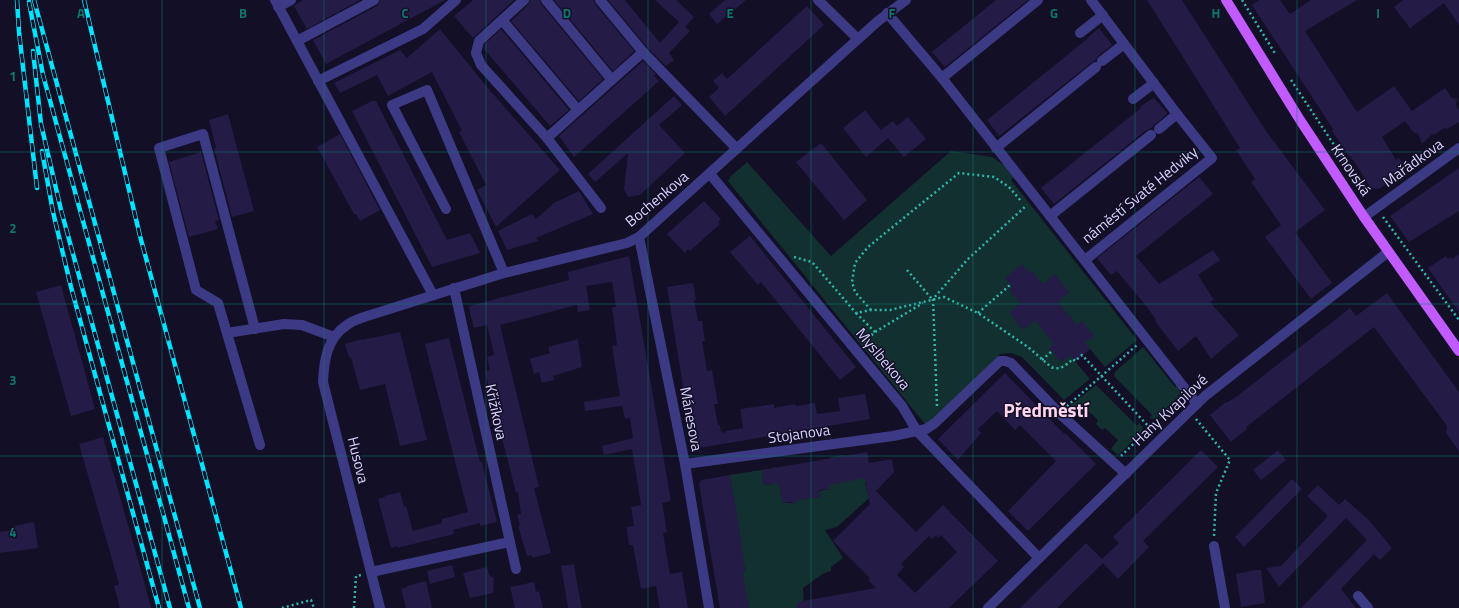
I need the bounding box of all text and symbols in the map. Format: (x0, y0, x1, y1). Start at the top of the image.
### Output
text: A (77, 3, 85, 23)
text: B (239, 3, 247, 23)
text: C (401, 3, 409, 23)
text: D (563, 3, 571, 23)
text: E (726, 3, 734, 23)
text: F (889, 3, 896, 23)
text: G (1050, 3, 1058, 23)
text: H (1212, 3, 1220, 23)
text: I (1376, 3, 1380, 23)
text: 1 (9, 66, 17, 86)
street label: Mařádkova (1378, 132, 1448, 193)
street label: Krnovská (1326, 139, 1378, 201)
street label: náměstí Svaté Hedviky (1077, 140, 1203, 249)
street label: Bochenkova (620, 165, 694, 232)
text: 2 (9, 218, 17, 238)
street label: Myslbekova (850, 323, 917, 395)
street label: Hany Kvapilové (1127, 368, 1213, 451)
text: 3 (9, 370, 17, 390)
street label: Křižíkova (479, 382, 514, 442)
street label: Mánesova (674, 385, 709, 454)
district label: Předměstí (1004, 395, 1090, 424)
street label: Stojanova (766, 418, 832, 449)
street label: Husova (342, 434, 376, 486)
text: 4 (9, 522, 17, 542)

